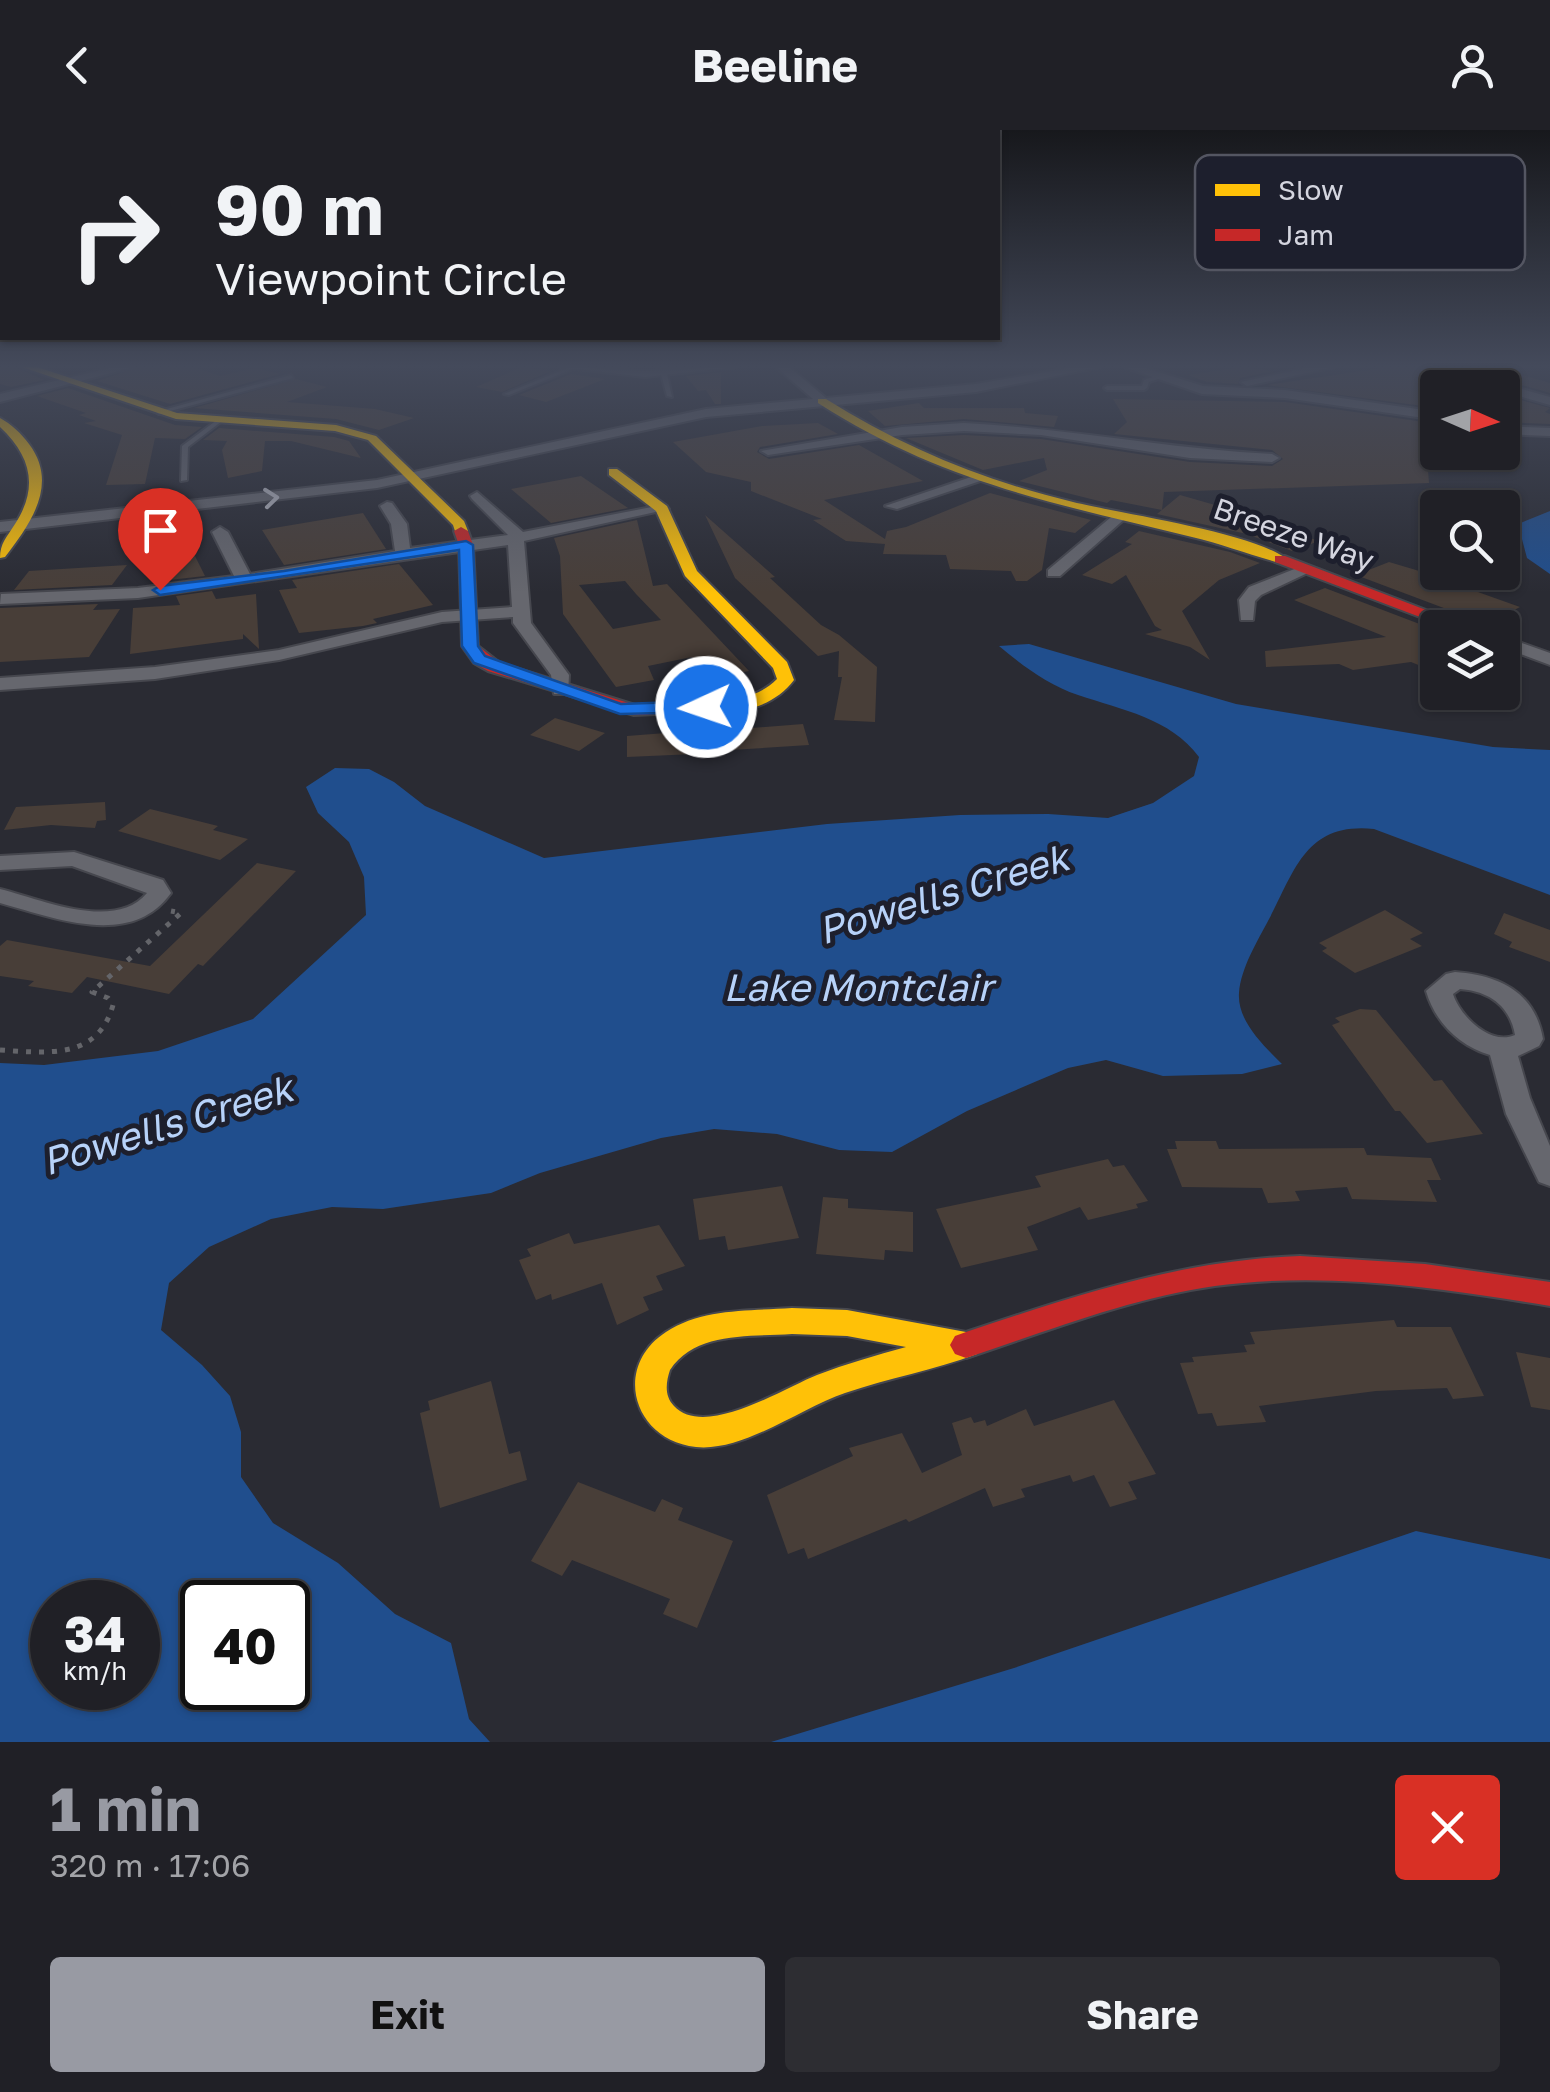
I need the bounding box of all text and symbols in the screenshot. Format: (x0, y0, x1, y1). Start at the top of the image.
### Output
icon: back (50, 38, 105, 93)
text: Beeline (692, 38, 858, 92)
icon: person (1445, 38, 1500, 93)
legend (1195, 155, 1525, 270)
text: 90 m (215, 166, 384, 250)
icon: right (50, 170, 180, 300)
text: Slow (1278, 173, 1344, 206)
text: Jam (1278, 218, 1334, 251)
text: Viewpoint Circle (215, 251, 567, 305)
north arrow (1420, 370, 1520, 470)
map controls (1420, 370, 1520, 710)
pin (118, 488, 203, 591)
one-way arrow (263, 488, 279, 509)
street label: Breeze Way (1209, 490, 1379, 578)
button: search (1420, 490, 1520, 590)
icon: arrive (133, 503, 188, 558)
button: layers (1420, 610, 1520, 710)
position arrow (654, 655, 758, 759)
water label: Powells Creek (812, 833, 1077, 952)
water label: Lake Montclair (724, 964, 998, 1009)
water label: Powells Creek (36, 1064, 301, 1183)
speed limit sign: 40 (180, 1580, 310, 1710)
text: 34 (64, 1603, 126, 1663)
text: km/h (63, 1655, 127, 1686)
text: 1 min (50, 1772, 201, 1844)
button: close (1395, 1775, 1500, 1880)
text: 320 m · 17:06 (50, 1846, 250, 1884)
button: Exit (50, 1957, 765, 2072)
button: Share (785, 1957, 1500, 2072)

